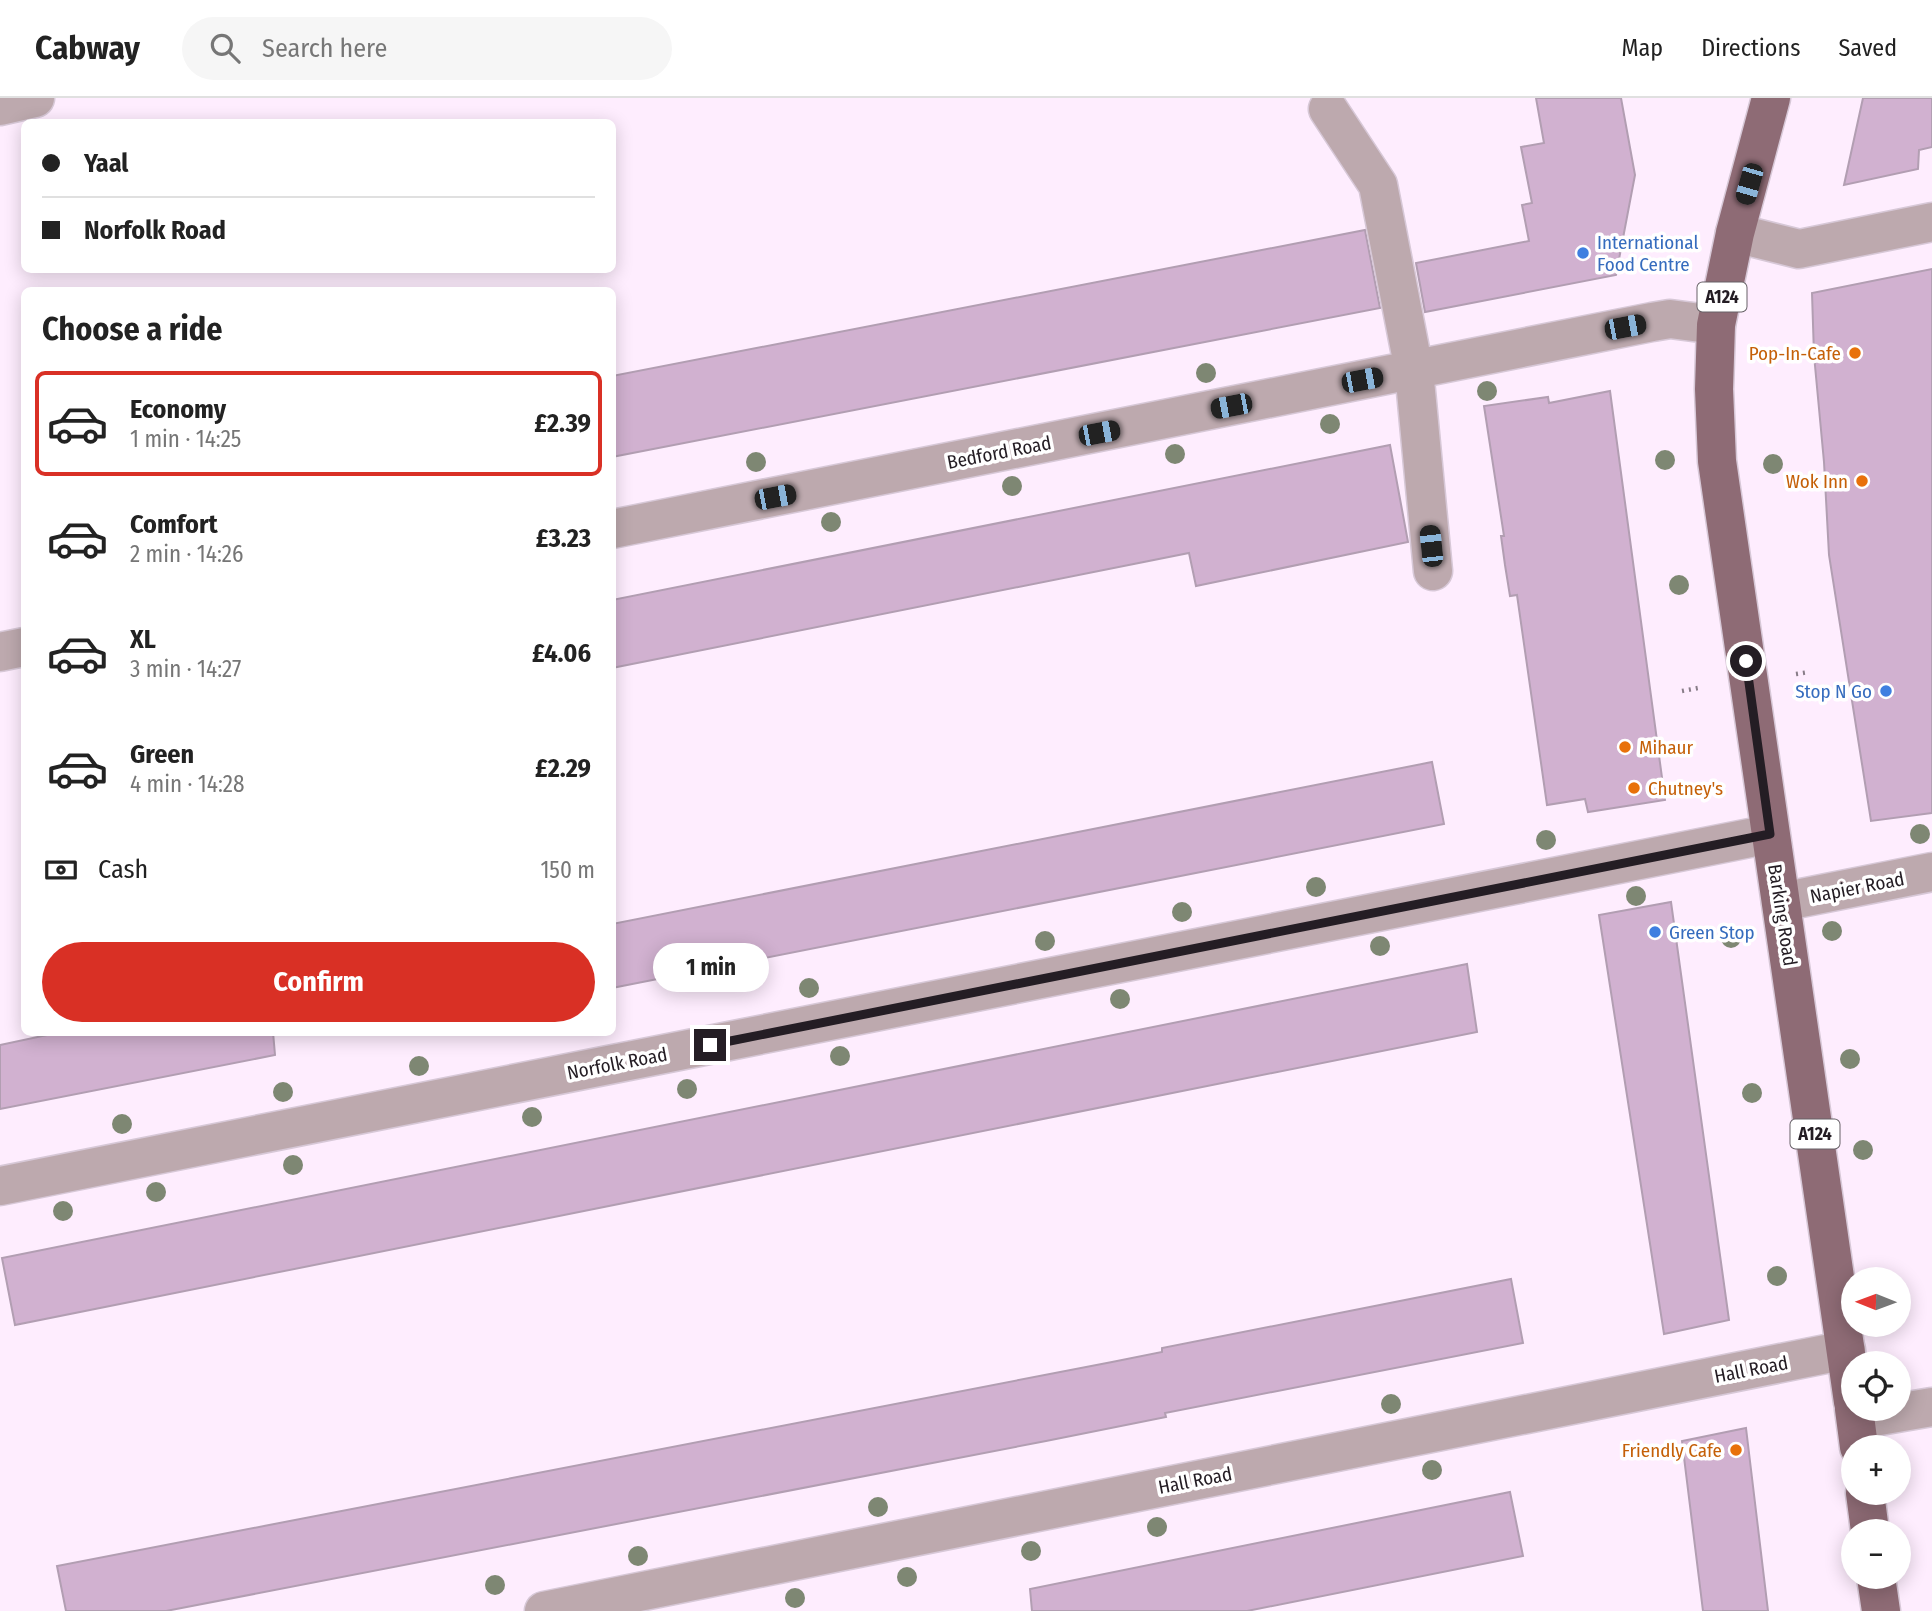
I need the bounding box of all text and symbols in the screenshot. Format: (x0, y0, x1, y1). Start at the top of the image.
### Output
search box (182, 17, 672, 80)
text: Cabway (35, 28, 140, 68)
icon: search (206, 29, 244, 67)
text: Search here (262, 33, 387, 64)
text: Map (1622, 34, 1663, 62)
text: Directions (1701, 34, 1800, 62)
text: Saved (1838, 34, 1897, 62)
text: Yaal (84, 148, 128, 179)
car (1734, 161, 1765, 207)
text: Norfolk Road (84, 215, 226, 246)
place label: International Food Centre (1597, 231, 1698, 276)
marker: International Food Centre (1575, 245, 1591, 261)
road number: A124 (1698, 282, 1746, 312)
text: Choose a ride (42, 310, 223, 348)
car (1603, 313, 1648, 341)
place label: Pop-In-Cafe (1749, 342, 1841, 365)
marker: Pop-In-Cafe (1847, 345, 1863, 361)
car (1340, 366, 1385, 394)
icon: car (46, 392, 109, 455)
car (1209, 392, 1254, 420)
text: Economy (130, 394, 226, 425)
text: £2.39 (534, 408, 591, 439)
car (1077, 419, 1122, 447)
text: 1 min · 14:25 (130, 425, 241, 453)
street label: Bedford Road (945, 431, 1053, 474)
place label: Wok Inn (1786, 470, 1848, 493)
marker: Wok Inn (1854, 473, 1870, 489)
car (753, 483, 798, 511)
icon: car (46, 507, 109, 570)
text: Comfort (130, 509, 218, 540)
text: £3.23 (536, 523, 591, 554)
car (1419, 524, 1444, 568)
text: 2 min · 14:26 (130, 540, 243, 568)
icon: car (46, 622, 109, 685)
text: XL (130, 624, 156, 655)
text: £4.06 (532, 638, 591, 669)
route start (1730, 645, 1762, 677)
text: 3 min · 14:27 (130, 655, 241, 683)
place label: Stop N Go (1795, 680, 1872, 703)
marker: Stop N Go (1878, 683, 1894, 699)
place label: Mihaur (1639, 736, 1694, 759)
icon: car (46, 737, 109, 800)
text: Green (130, 739, 194, 770)
marker: Mihaur (1617, 739, 1633, 755)
text: £2.29 (535, 753, 591, 784)
text: 4 min · 14:28 (130, 770, 244, 798)
place label: Chutney's (1648, 777, 1723, 800)
marker: Chutney's (1626, 780, 1642, 796)
icon: cash (42, 851, 80, 889)
text: Cash (98, 854, 148, 885)
text: 150 m (540, 856, 595, 884)
street label: Barking Road (1763, 863, 1802, 968)
street label: Napier Road (1808, 867, 1906, 908)
place label: Green Stop (1669, 921, 1755, 944)
marker: Green Stop (1647, 924, 1663, 940)
button: Confirm (42, 942, 595, 1022)
callout: 1 min (652, 944, 768, 992)
text: 1 min (686, 953, 736, 981)
route end (694, 1029, 726, 1061)
street label: Norfolk Road (565, 1043, 669, 1084)
road number: A124 (1790, 1119, 1840, 1148)
north arrow (1841, 1267, 1911, 1337)
map controls (1841, 1267, 1911, 1589)
street label: Hall Road (1712, 1351, 1790, 1388)
button: locate (1841, 1351, 1911, 1421)
button: + (1841, 1435, 1911, 1505)
place label: Friendly Cafe (1622, 1439, 1722, 1462)
marker: Friendly Cafe (1728, 1442, 1744, 1458)
street label: Hall Road (1156, 1462, 1234, 1499)
button: − (1841, 1519, 1911, 1589)

